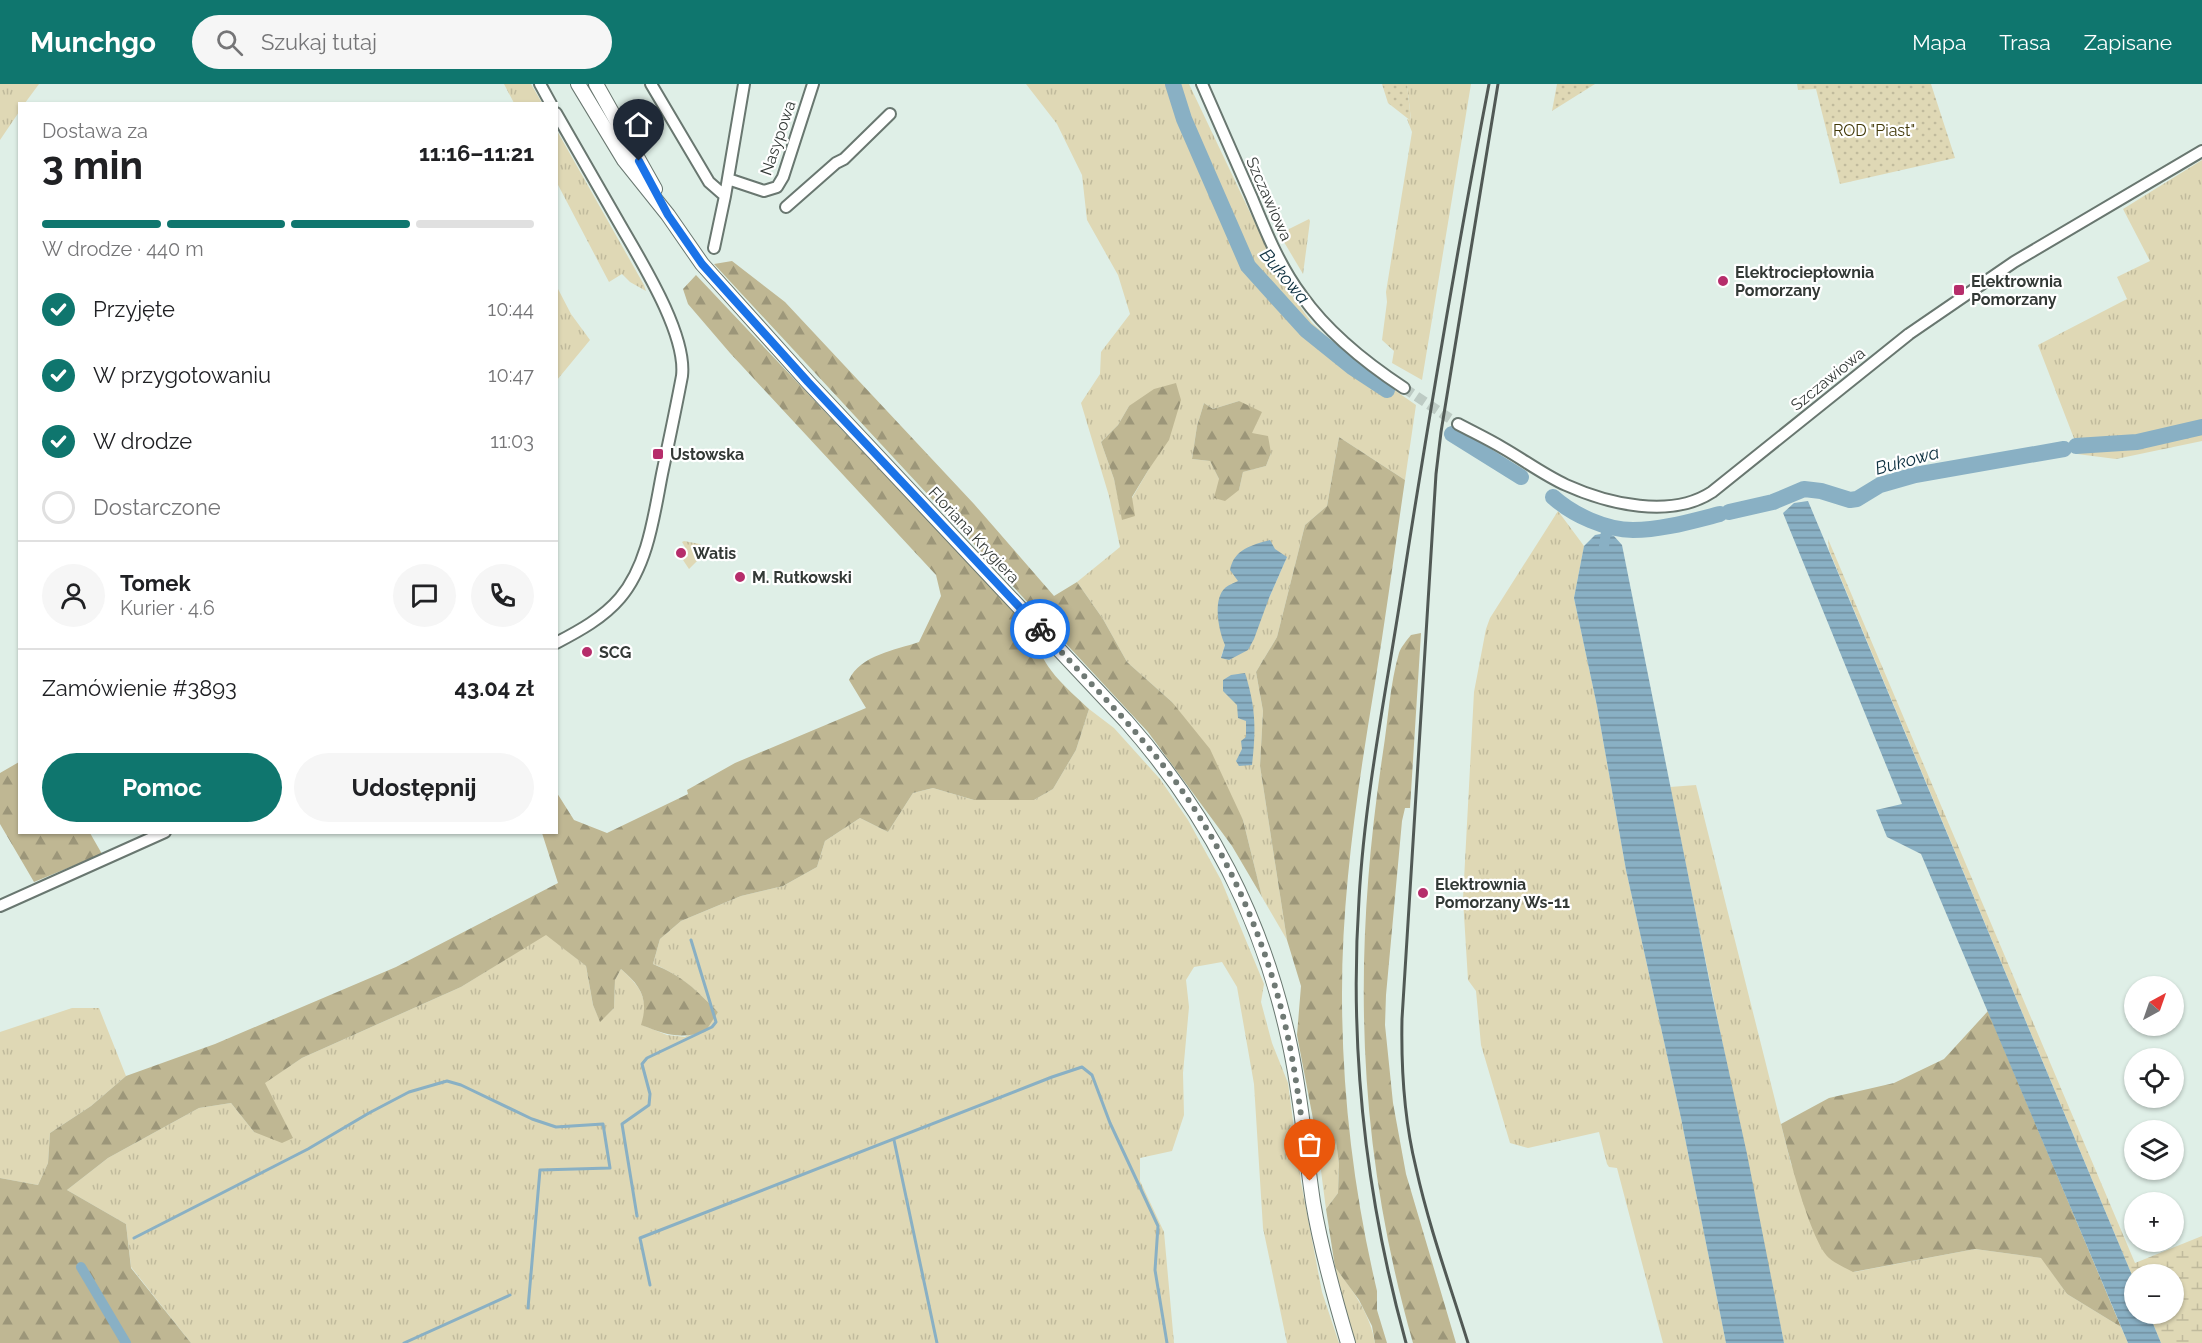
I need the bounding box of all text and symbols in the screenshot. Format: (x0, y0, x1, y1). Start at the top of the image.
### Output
search box (192, 15, 612, 69)
text: Munchgo (30, 26, 156, 59)
icon: search (213, 26, 246, 59)
text: Szukaj tutaj (261, 29, 377, 55)
text: Mapa (1912, 30, 1966, 55)
text: Trasa (1999, 30, 2051, 55)
text: Zapisane (2084, 30, 2172, 55)
street label: Nasypowa (756, 98, 800, 178)
pin (613, 99, 664, 161)
icon: home (622, 108, 655, 141)
text: Dostawa za (42, 119, 148, 143)
park label: ROD "Piast" (1833, 121, 1915, 140)
text: 11:16–11:21 (419, 140, 534, 166)
text: 3 min (42, 142, 143, 188)
street label: Szczawiowa (1242, 154, 1296, 244)
text: W drodze · 440 m (42, 237, 204, 261)
water label: Bukowa (1256, 244, 1314, 308)
place label: Elektrociepłownia Pomorzany (1735, 263, 1874, 300)
place label: Elektrownia Pomorzany (1971, 272, 2062, 309)
marker: Elektrociepłownia Pomorzany (1716, 274, 1730, 288)
marker: Elektrownia Pomorzany (1952, 283, 1966, 297)
icon: check (42, 293, 75, 326)
text: Przyjęte (93, 296, 175, 322)
text: 10:44 (488, 297, 534, 321)
street label: Szczawiowa (1787, 343, 1869, 415)
icon: check (42, 359, 75, 392)
text: W przygotowaniu (93, 362, 271, 388)
text: 10:47 (488, 363, 534, 387)
icon: check (42, 425, 75, 458)
text: W drodze (93, 428, 192, 454)
text: 11:03 (490, 429, 534, 453)
water label: Bukowa (1873, 441, 1942, 479)
place label: Ustowska (670, 445, 744, 464)
marker: Ustowska (651, 447, 665, 461)
street label: Floriana Krygiera (925, 483, 1023, 587)
text: Dostarczone (93, 494, 221, 520)
place label: Watis (693, 544, 736, 563)
marker: Watis (674, 546, 688, 560)
button: person (42, 564, 105, 627)
button: chat (393, 564, 456, 627)
button: phone (471, 564, 534, 627)
place label: M. Rutkowski (752, 568, 852, 587)
text: Tomek (120, 570, 191, 596)
marker: M. Rutkowski (733, 570, 747, 584)
text: Kurier · 4.6 (120, 596, 215, 620)
courier (1010, 599, 1070, 659)
icon: bike (1024, 613, 1057, 646)
place label: SCG (599, 643, 631, 662)
marker: SCG (580, 645, 594, 659)
text: Zamówienie #3893 (42, 675, 237, 701)
text: 43.04 zł (454, 675, 534, 701)
button: Pomoc (42, 753, 282, 822)
button: Udostępnij (294, 753, 534, 822)
place label: Elektrownia Pomorzany Ws-11 (1435, 875, 1570, 912)
marker: Elektrownia Pomorzany Ws-11 (1416, 886, 1430, 900)
north arrow (2124, 976, 2184, 1036)
map controls (2124, 976, 2184, 1324)
button: locate (2124, 1048, 2184, 1108)
pin (1284, 1119, 1335, 1181)
button: layers (2124, 1120, 2184, 1180)
icon: bag (1293, 1128, 1326, 1161)
button: + (2124, 1192, 2184, 1252)
button: − (2124, 1264, 2184, 1324)

